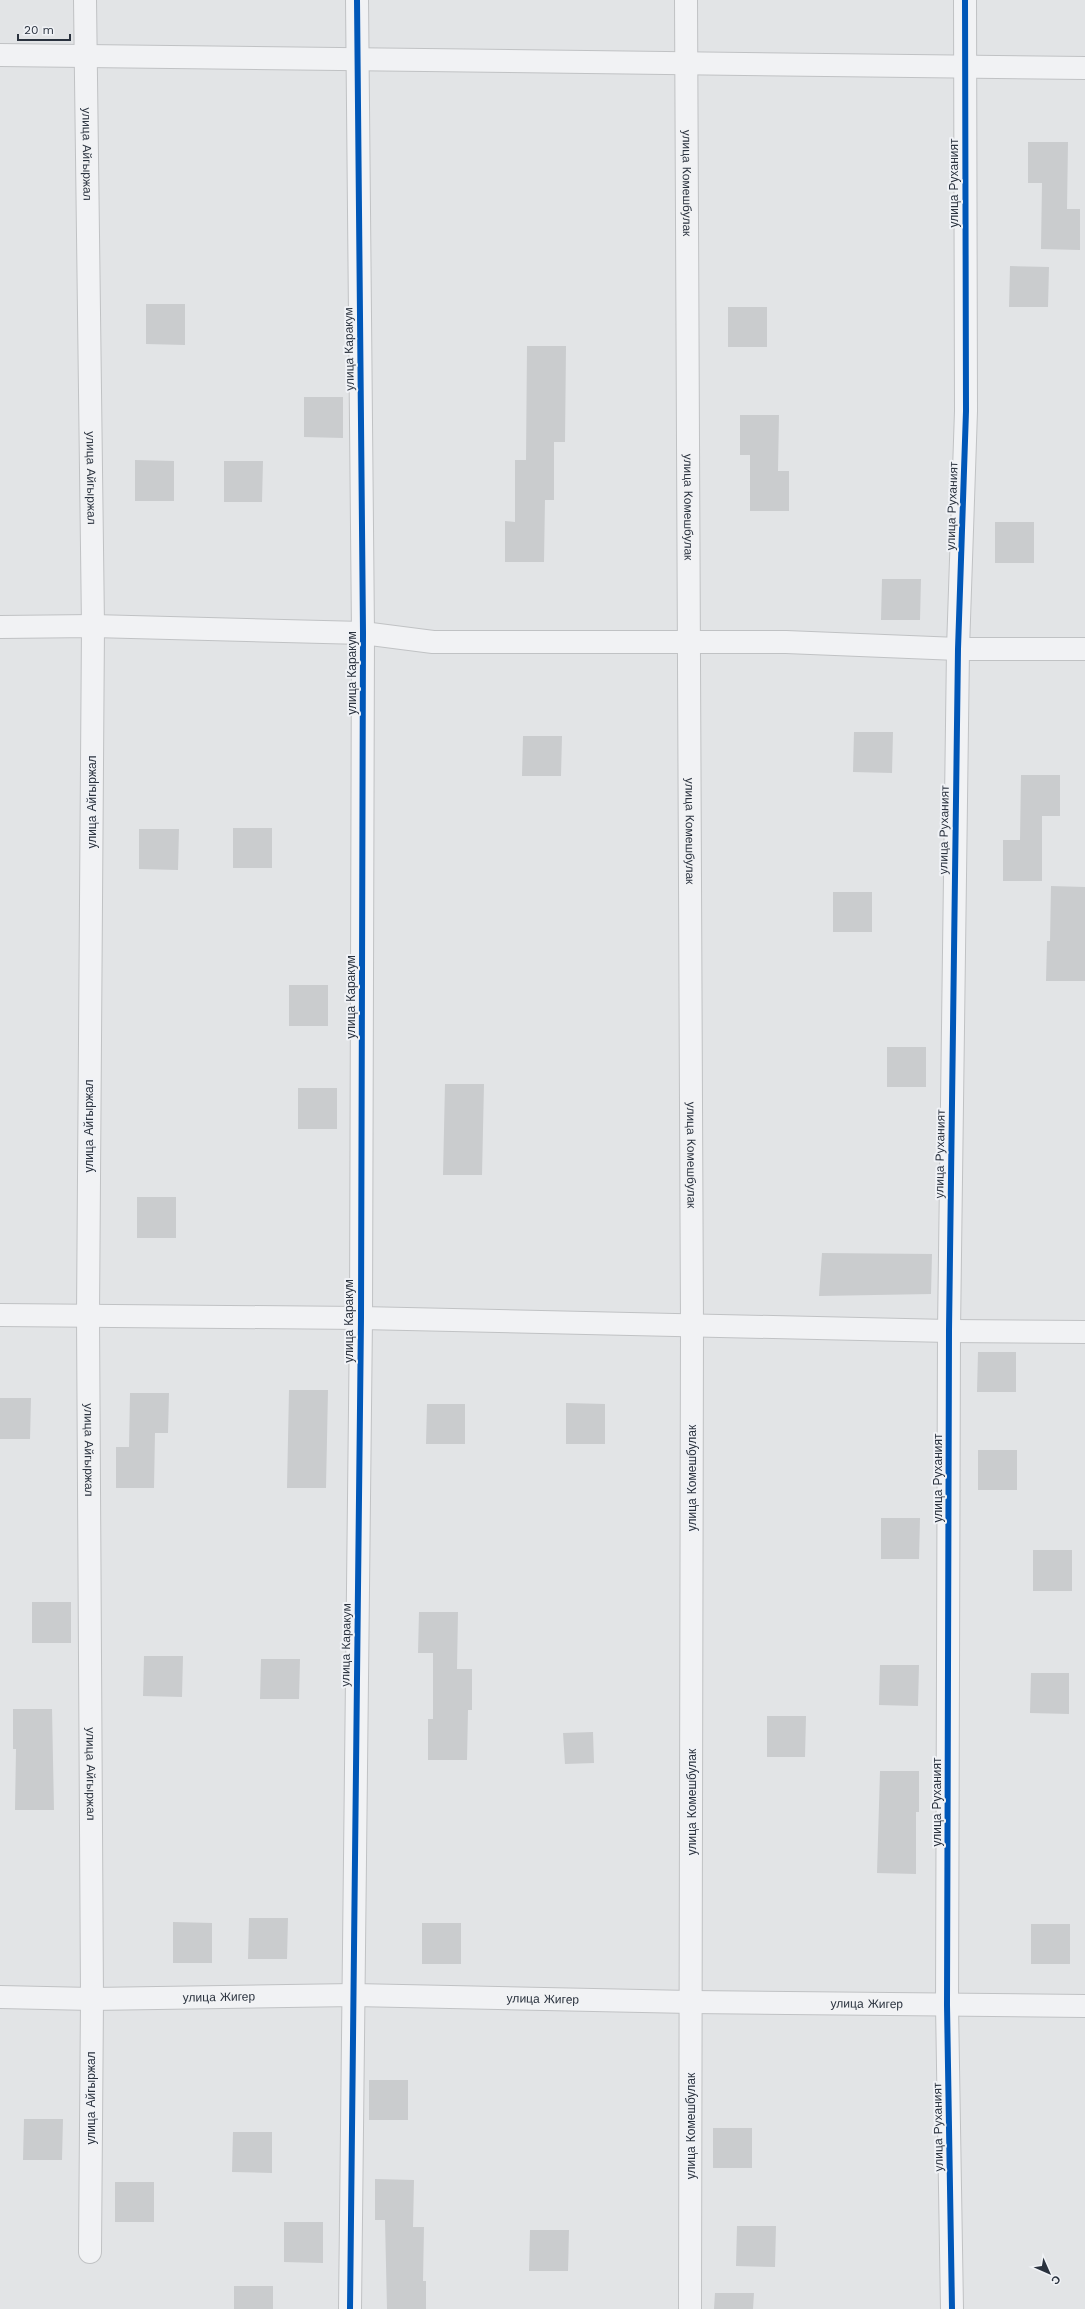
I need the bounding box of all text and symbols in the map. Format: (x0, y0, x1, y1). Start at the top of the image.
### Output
scale bar (18, 16, 70, 42)
text: 20 m (24, 23, 54, 37)
street label: улица Айгыржал (79, 107, 95, 201)
street label: улица Комешбулак (680, 130, 694, 237)
street label: улица Руханият (947, 138, 961, 227)
street label: улица Каракум (341, 307, 357, 391)
street label: улица Айгыржал (84, 431, 99, 525)
street label: улица Комешбулак (681, 454, 696, 561)
street label: улица Руханият (943, 461, 961, 551)
street label: улица Каракум (345, 631, 359, 715)
street label: улица Айгыржал (85, 755, 99, 849)
street label: улица Комешбулак (683, 778, 697, 885)
street label: улица Руханият (936, 785, 952, 875)
street label: улица Каракум (344, 955, 358, 1039)
street label: улица Айгыржал (82, 1079, 96, 1173)
street label: улица Комешбулак (684, 1102, 698, 1209)
street label: улица Руханият (932, 1109, 948, 1199)
street label: улица Каракум (342, 1279, 356, 1363)
street label: улица Айгыржал (82, 1403, 96, 1497)
street label: улица Комешбулак (685, 1424, 699, 1531)
street label: улица Руханият (931, 1433, 945, 1522)
street label: улица Каракум (338, 1603, 354, 1687)
street label: улица Айгыржал (83, 1727, 98, 1821)
street label: улица Комешбулак (685, 1748, 699, 1855)
street label: улица Руханият (930, 1757, 944, 1846)
street label: улица Жигер (183, 1990, 256, 2005)
street label: улица Жигер (507, 1991, 580, 2007)
street label: улица Жигер (831, 1996, 903, 2011)
street label: улица Айгыржал (84, 2051, 98, 2145)
street label: улица Комешбулак (684, 2072, 698, 2179)
street label: улица Руханият (930, 2082, 946, 2172)
north arrow (1029, 2253, 1069, 2293)
text: С (1048, 2272, 1063, 2287)

